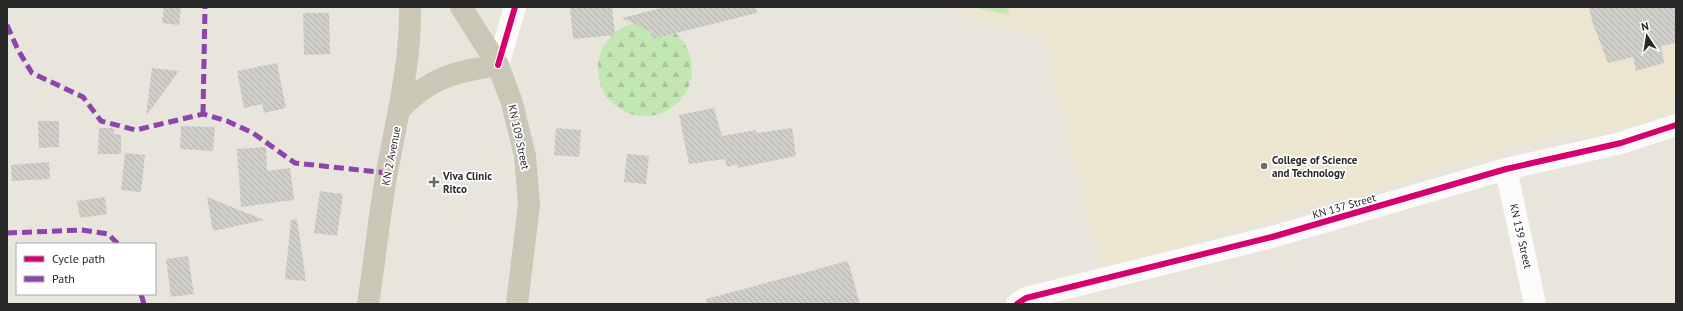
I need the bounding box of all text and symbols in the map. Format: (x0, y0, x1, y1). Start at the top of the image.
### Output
north arrow (1627, 16, 1667, 56)
text: N (1640, 19, 1650, 34)
street label: KN 109 Street (505, 103, 533, 171)
street label: KN 2 Avenue (378, 125, 404, 187)
place label: College of Science and Technology (1272, 153, 1358, 180)
marker: College of Science and Technology (1259, 161, 1269, 171)
place label: Viva Clinic Ritco (442, 169, 492, 196)
marker: Viva Clinic Ritco (428, 176, 440, 188)
street label: KN 137 Street (1311, 190, 1378, 222)
street label: KN 139 Street (1507, 202, 1535, 270)
legend (16, 243, 156, 295)
text: Cycle path (52, 251, 105, 266)
text: Path (52, 271, 75, 286)

